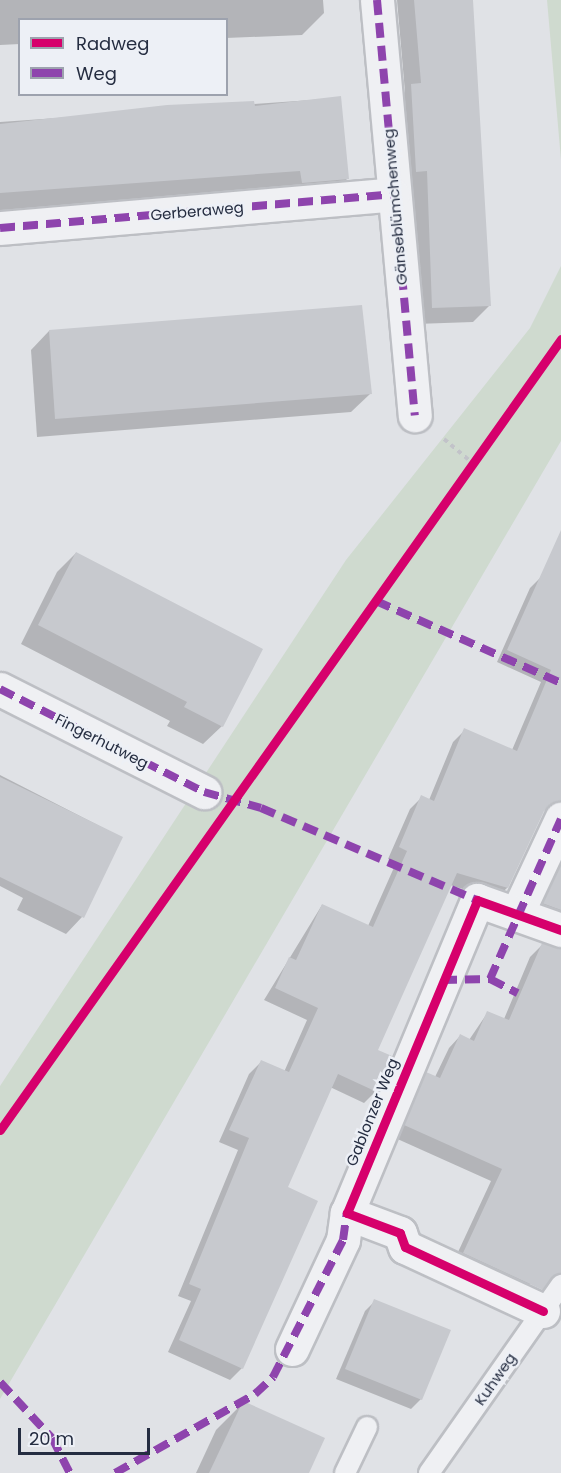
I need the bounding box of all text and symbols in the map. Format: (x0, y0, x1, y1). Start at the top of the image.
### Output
legend (18, 18, 228, 96)
text: Radweg (76, 31, 149, 56)
text: Weg (76, 61, 117, 86)
street label: Gänseblümchenweg (379, 128, 411, 286)
street label: Gerberaweg (150, 198, 244, 224)
street label: Fingerhutweg (52, 710, 152, 772)
street label: Gablonzer Weg (342, 1055, 402, 1169)
street label: Kuhweg (470, 1349, 520, 1409)
scale bar (21, 1416, 153, 1454)
text: 20 m (29, 1426, 74, 1451)

